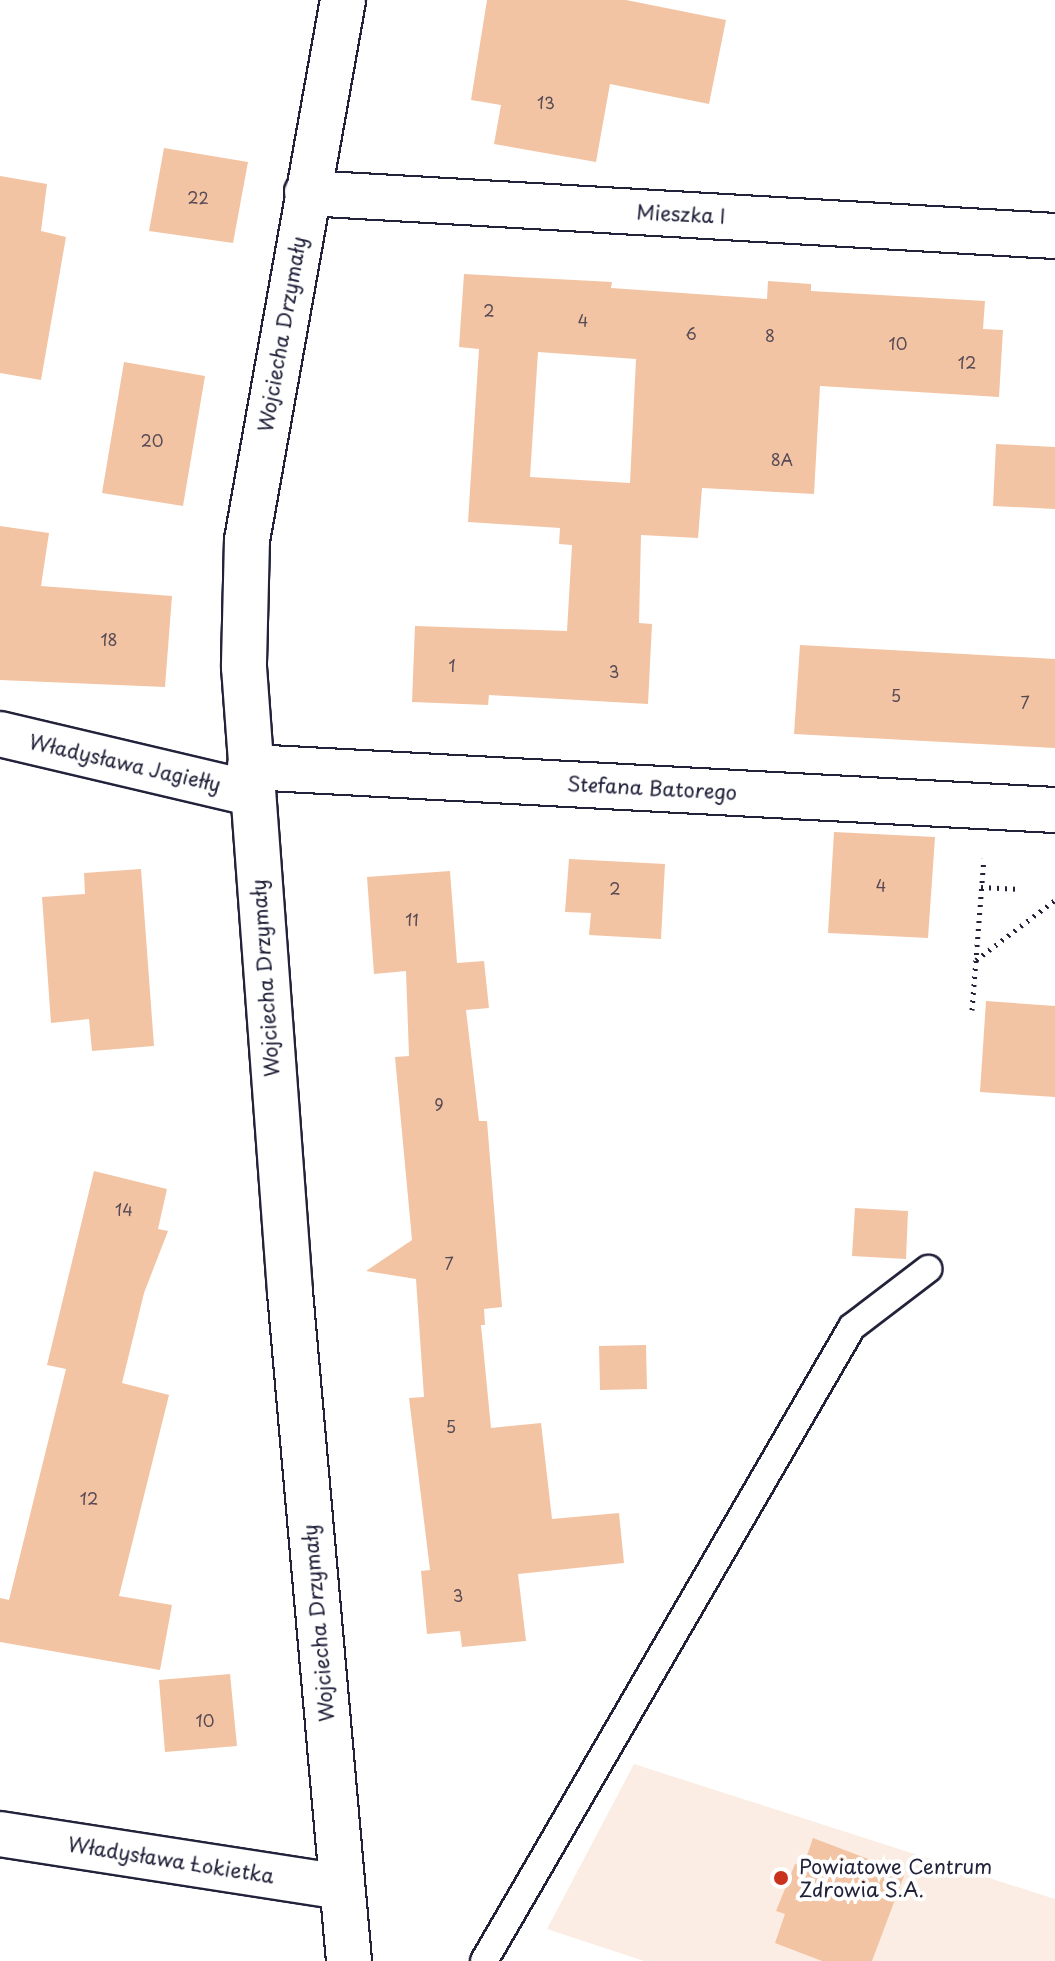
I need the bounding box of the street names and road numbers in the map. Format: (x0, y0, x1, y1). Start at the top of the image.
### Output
street label: Mieszka I (635, 200, 727, 228)
street label: Wojciecha Drzymały (253, 235, 311, 433)
street label: Władysława Jagiełły (27, 729, 223, 797)
street label: Stefana Batorego (567, 772, 737, 804)
street label: Wojciecha Drzymały (246, 879, 284, 1077)
street label: Wojciecha Drzymały (297, 1524, 339, 1722)
street label: Władysława Łokietka (66, 1832, 276, 1888)

